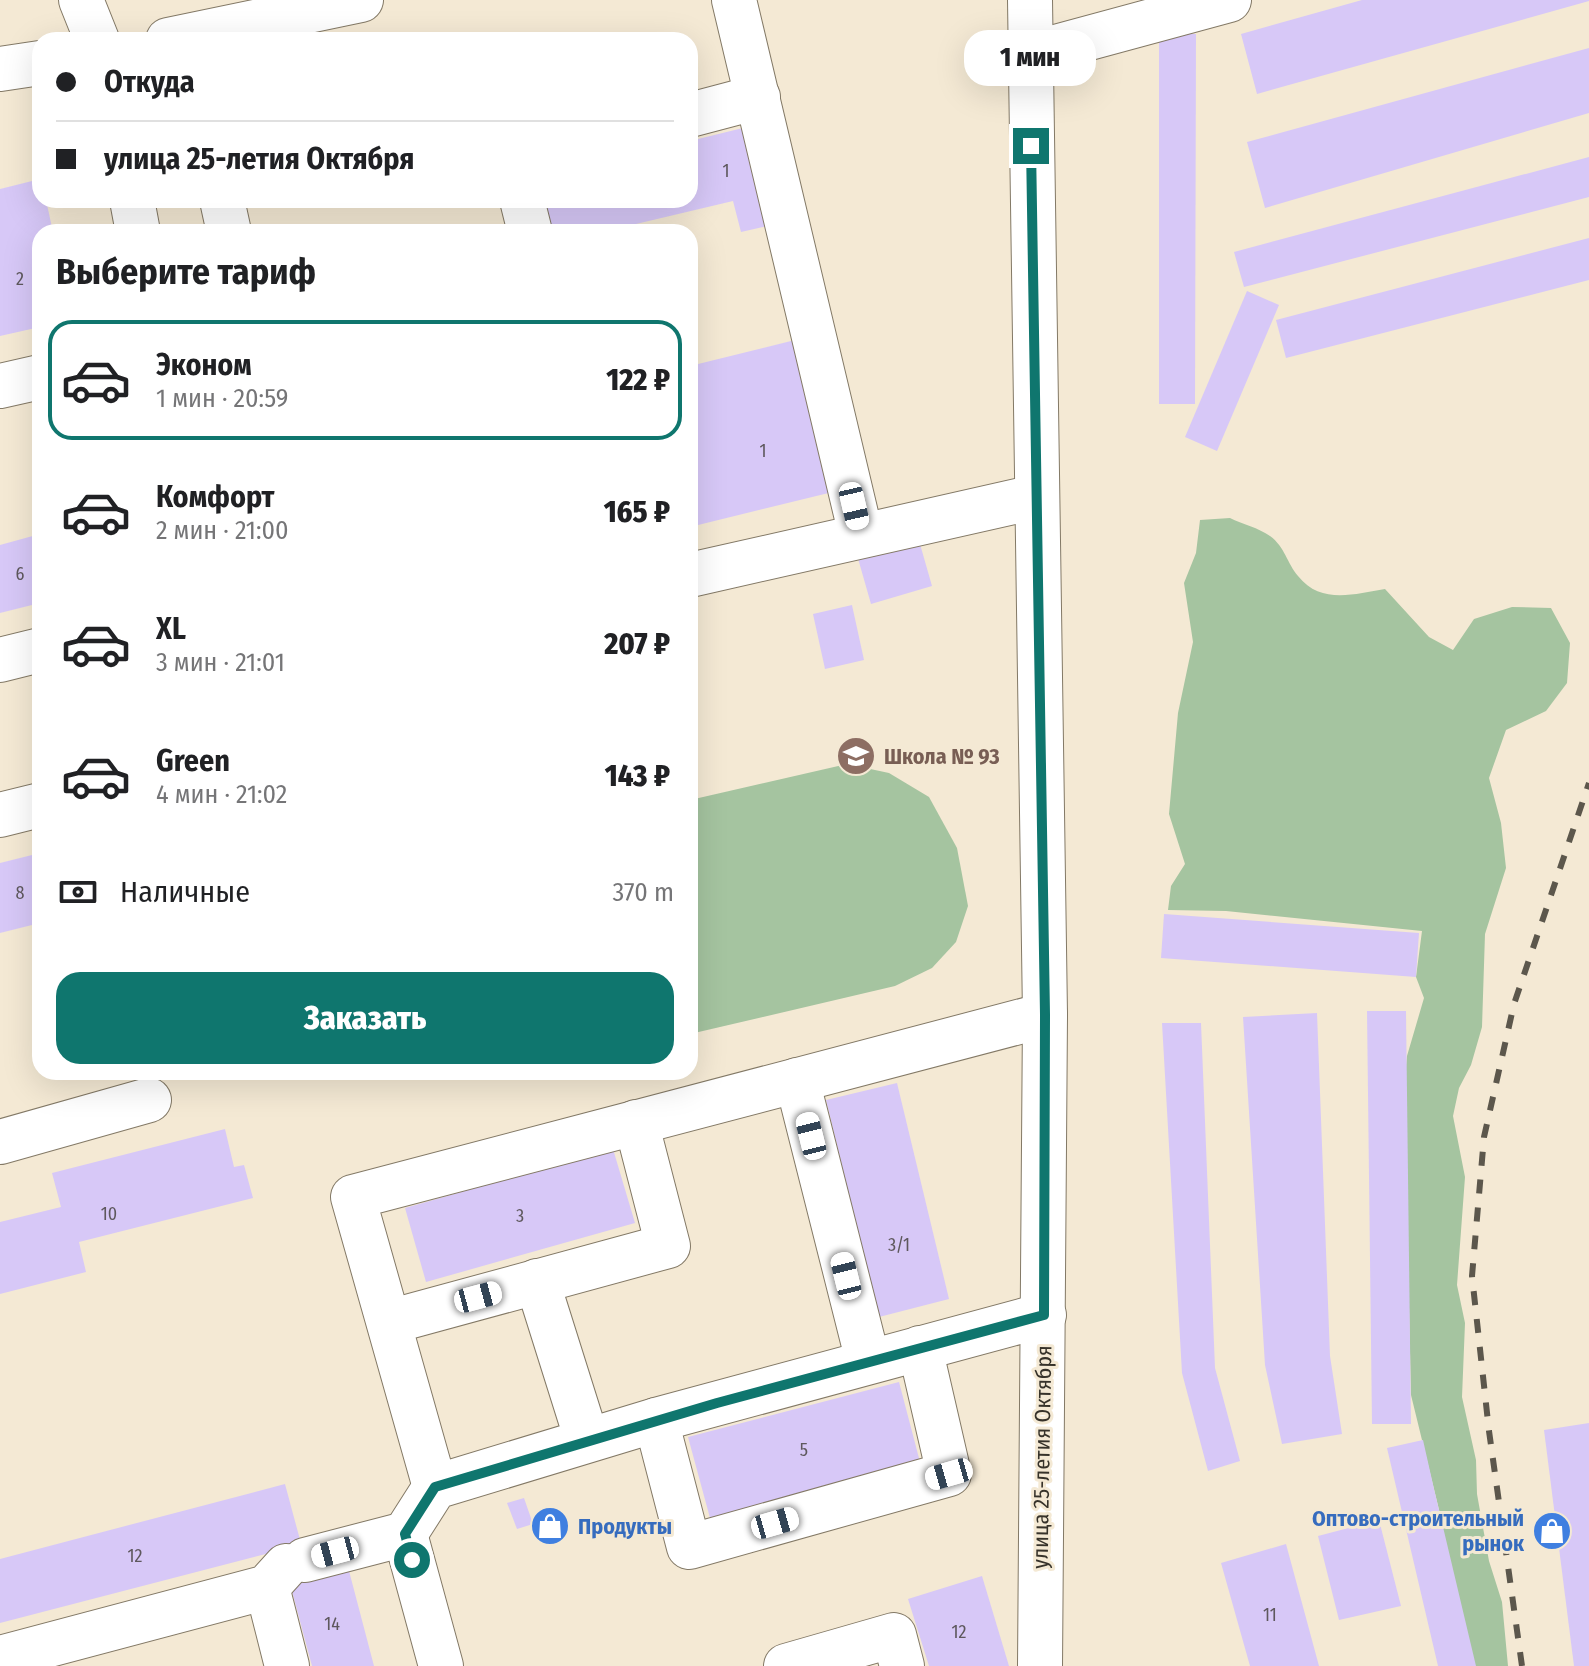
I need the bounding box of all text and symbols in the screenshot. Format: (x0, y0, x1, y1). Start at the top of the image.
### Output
callout: 1 мин (965, 30, 1097, 86)
text: 1 мин (1000, 42, 1060, 73)
text: Откуда (104, 64, 195, 100)
route end (1013, 128, 1049, 164)
text: улица 25-летия Октября (104, 141, 414, 177)
house number: 1 (722, 160, 730, 182)
text: Выберите тариф (56, 250, 316, 294)
house number: 2 (16, 268, 24, 290)
icon: car (60, 344, 132, 416)
text: Эконом (156, 347, 252, 383)
text: 122 ₽ (606, 362, 670, 398)
text: 1 мин · 20:59 (156, 383, 288, 414)
house number: 1 (759, 440, 767, 462)
icon: car (60, 476, 132, 548)
text: Комфорт (156, 479, 274, 515)
car (837, 480, 871, 532)
text: 165 ₽ (604, 494, 670, 530)
text: 2 мин · 21:00 (156, 515, 289, 546)
house number: 6 (16, 563, 25, 585)
icon: car (60, 608, 132, 680)
text: XL (156, 611, 186, 647)
text: 207 ₽ (604, 626, 670, 662)
text: 3 мин · 21:01 (156, 647, 285, 678)
school or university icon: Школа № 93 (835, 735, 877, 777)
icon: car (60, 740, 132, 812)
text: Green (156, 743, 230, 779)
place label: Школа № 93 (884, 743, 1000, 770)
text: 143 ₽ (605, 758, 670, 794)
text: 4 мин · 21:02 (156, 779, 287, 810)
icon: cash (56, 870, 100, 914)
text: Наличные (120, 874, 250, 910)
text: 370 m (613, 877, 674, 908)
house number: 8 (16, 882, 25, 904)
button: Заказать (56, 972, 674, 1064)
car (794, 1110, 828, 1162)
house number: 10 (101, 1203, 117, 1225)
house number: 3 (516, 1205, 524, 1227)
house number: 3/1 (888, 1234, 910, 1256)
car (829, 1250, 863, 1302)
car (452, 1279, 504, 1315)
street label: улица 25-летия Октября (1027, 1345, 1057, 1569)
house number: 5 (800, 1439, 808, 1461)
car (923, 1456, 975, 1492)
shop icon: Продукты (529, 1505, 571, 1547)
car (749, 1505, 801, 1541)
place label: Оптово-строительный рынок (1312, 1505, 1525, 1557)
shop icon: Оптово-строительный рынок (1531, 1510, 1573, 1552)
place label: Продукты (578, 1513, 672, 1540)
car (309, 1534, 361, 1570)
route start (394, 1542, 430, 1578)
house number: 12 (128, 1545, 143, 1567)
house number: 11 (1263, 1604, 1277, 1626)
house number: 14 (324, 1613, 340, 1635)
house number: 12 (952, 1621, 967, 1643)

